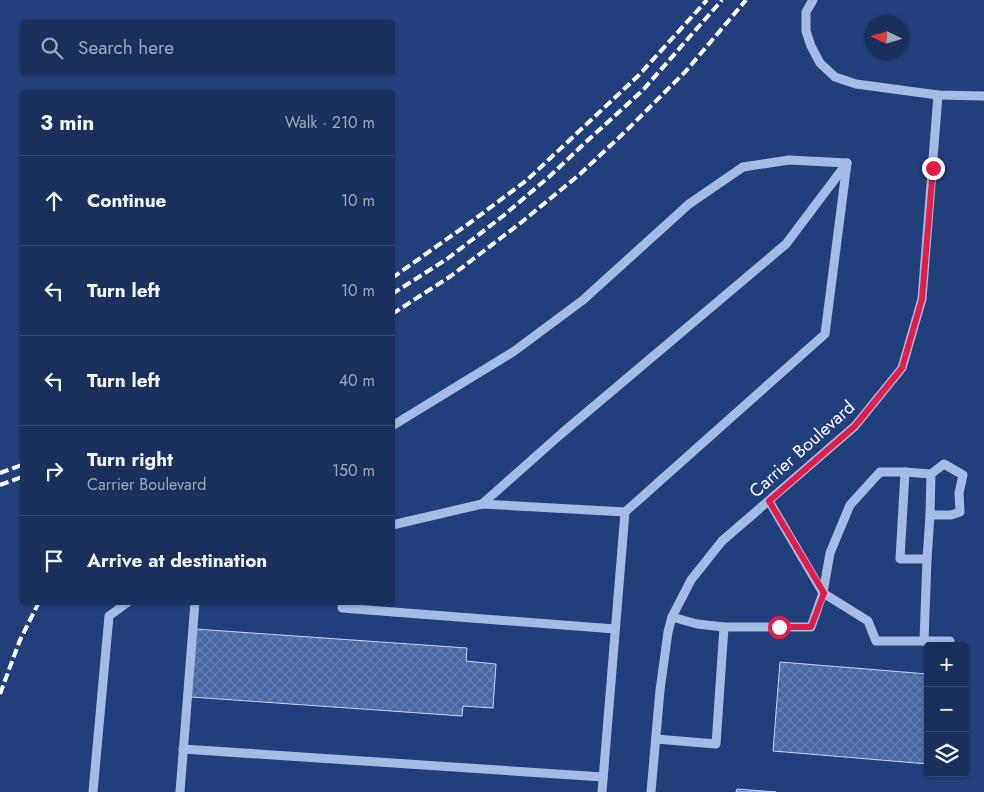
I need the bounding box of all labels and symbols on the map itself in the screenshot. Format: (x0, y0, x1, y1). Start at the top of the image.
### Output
north arrow (864, 15, 909, 60)
route end (922, 157, 945, 180)
street label: Carrier Boulevard (743, 394, 861, 504)
route start (768, 616, 791, 639)

